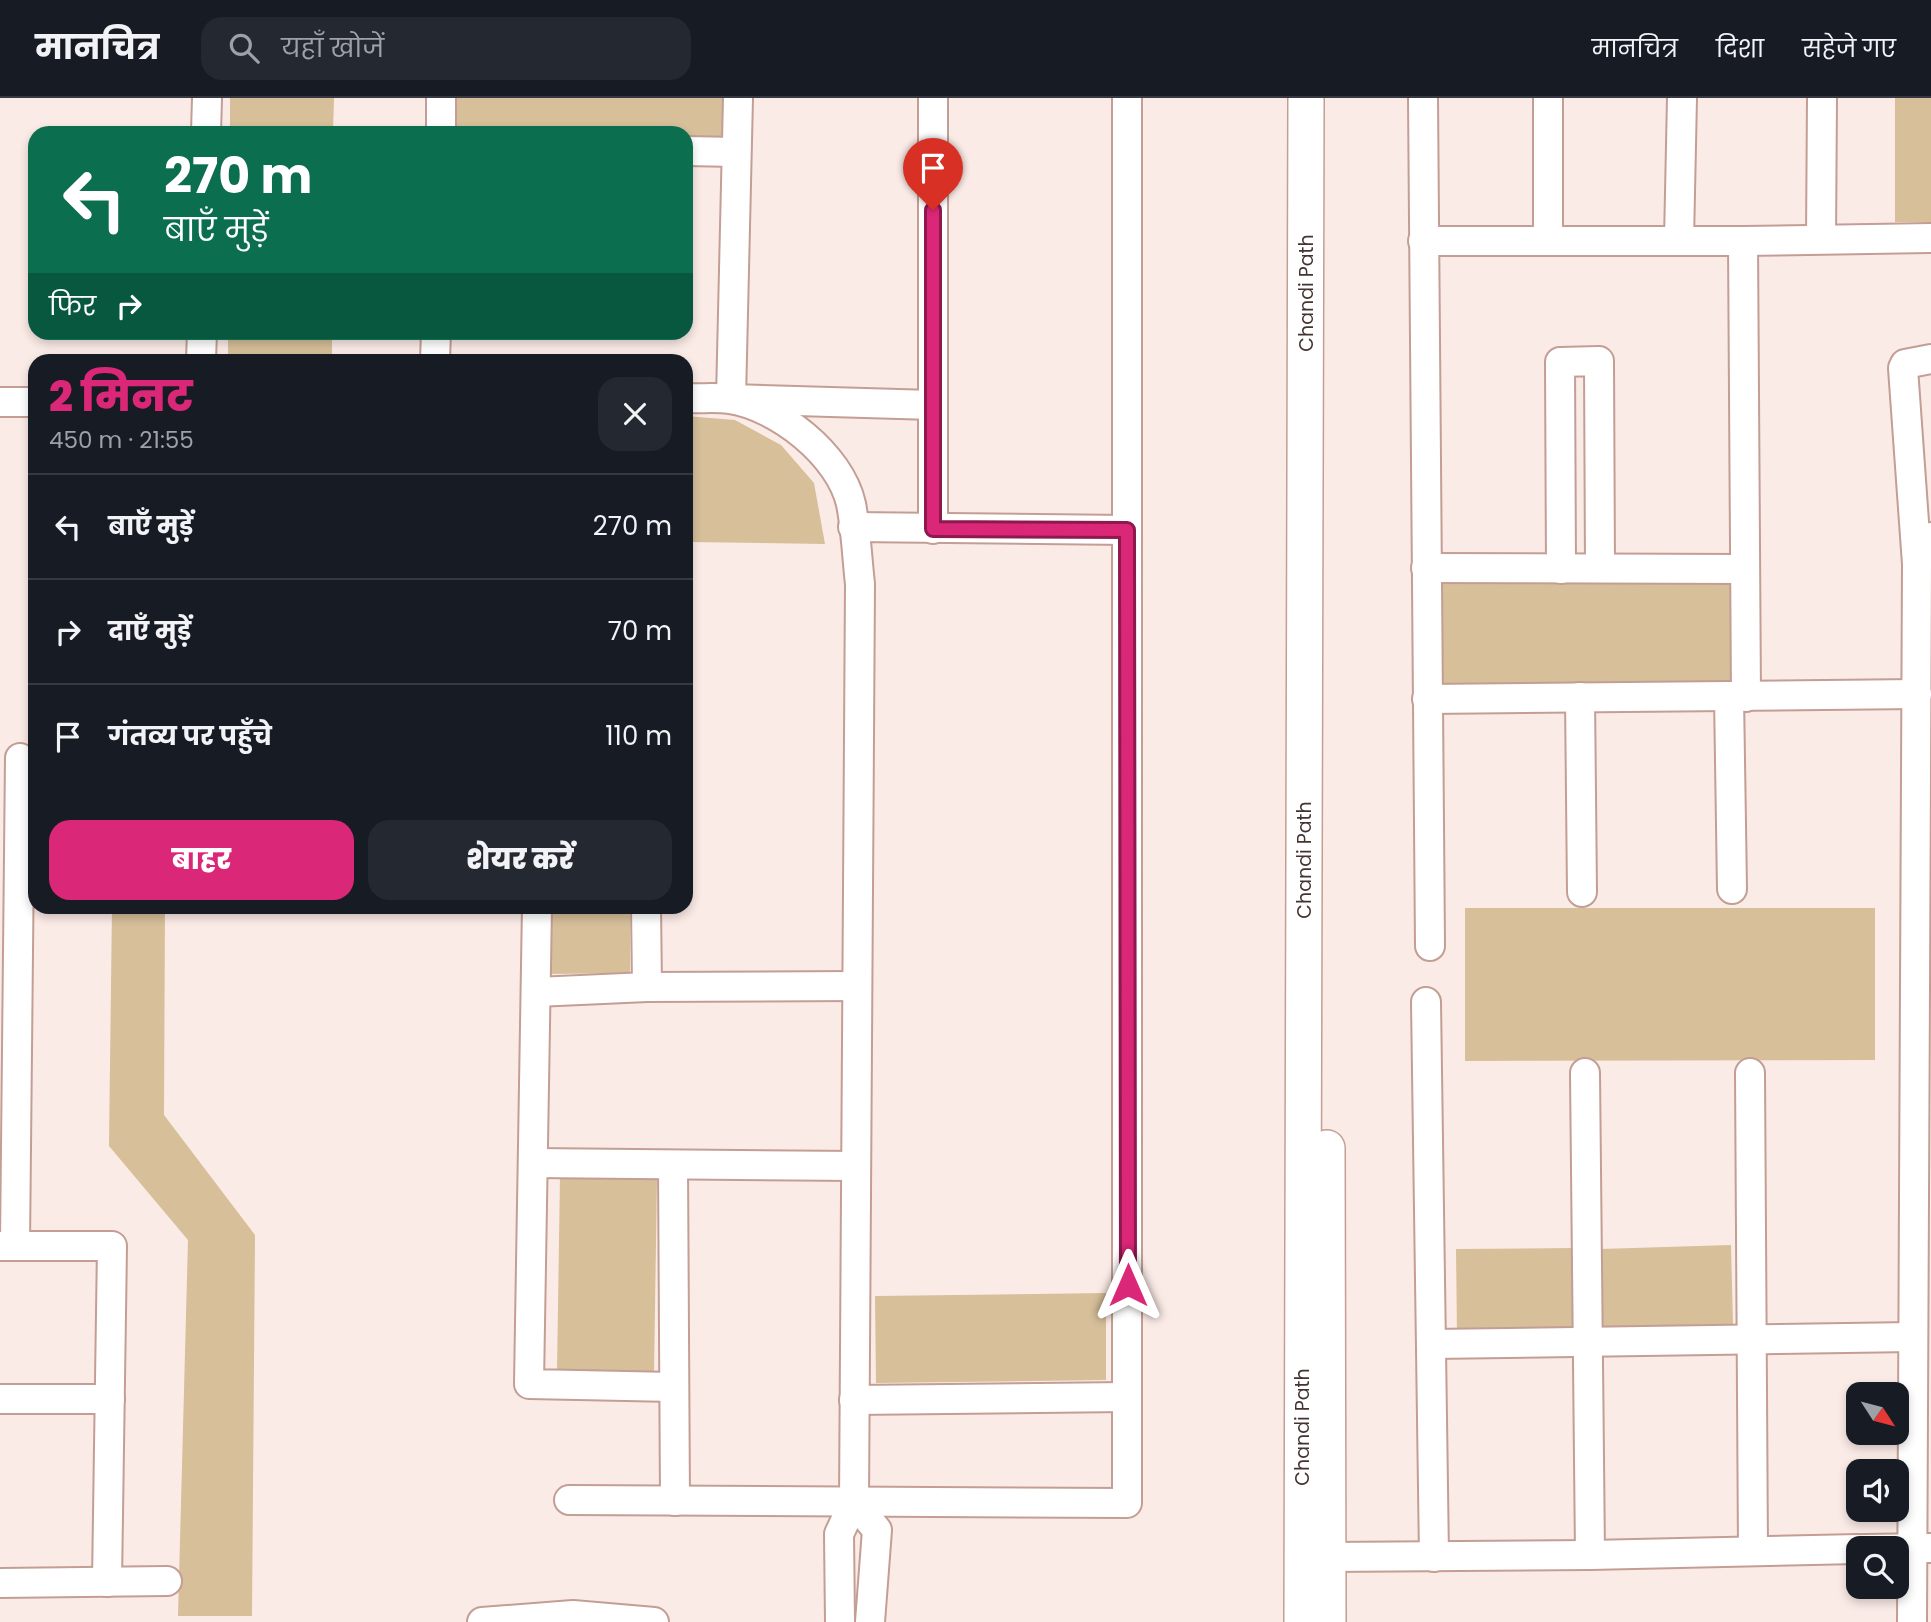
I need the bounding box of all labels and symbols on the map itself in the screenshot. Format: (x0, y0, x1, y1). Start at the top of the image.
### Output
pin (903, 138, 963, 210)
street label: Chandi Path (1293, 234, 1320, 352)
street label: Chandi Path (1291, 801, 1318, 919)
position arrow (1091, 1248, 1165, 1322)
street label: Chandi Path (1289, 1368, 1316, 1486)
north arrow (1846, 1382, 1909, 1446)

